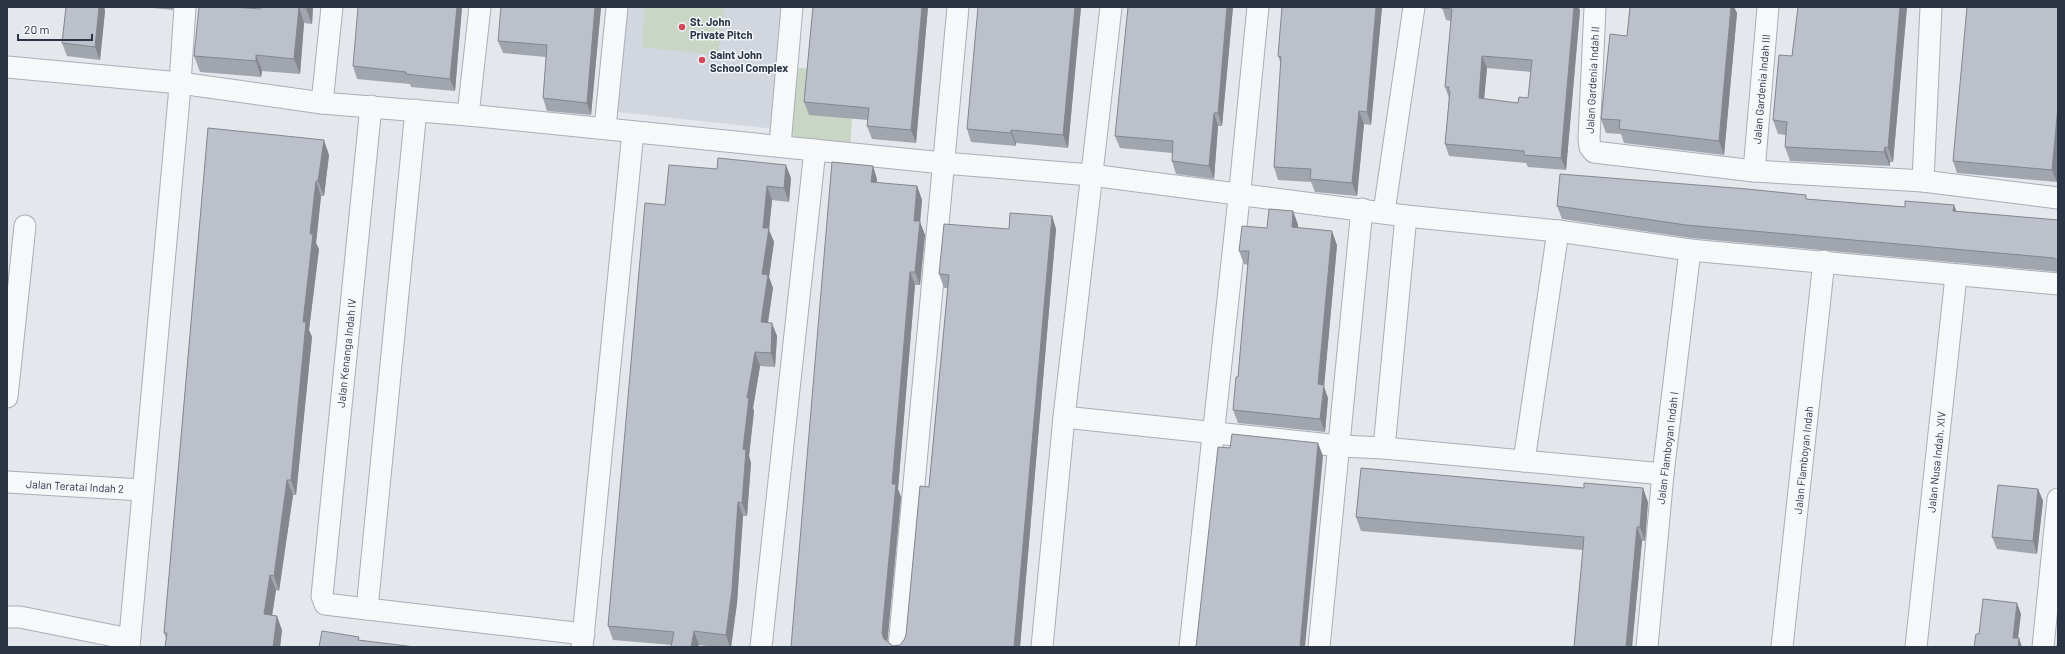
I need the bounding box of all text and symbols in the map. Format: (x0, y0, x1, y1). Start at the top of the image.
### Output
place label: St. John Private Pitch (690, 15, 752, 41)
scale bar (18, 16, 92, 42)
text: 20 m (24, 22, 50, 36)
marker: St. John Private Pitch (677, 22, 687, 32)
street label: Jalan Gardenia Indah II (1583, 26, 1601, 134)
street label: Jalan Gardenia Indah III (1750, 34, 1772, 144)
place label: Saint John School Complex (710, 48, 788, 74)
marker: Saint John School Complex (697, 55, 707, 65)
street label: Jalan Kenanga Indah IV (334, 297, 358, 408)
street label: Jalan Flamboyan Indah I (1654, 391, 1680, 505)
street label: Jalan Flamboyan Indah (1791, 405, 1815, 515)
street label: Jalan Nusa Indah. XIV (1924, 410, 1948, 513)
street label: Jalan Teratai Indah 2 (26, 477, 124, 495)

